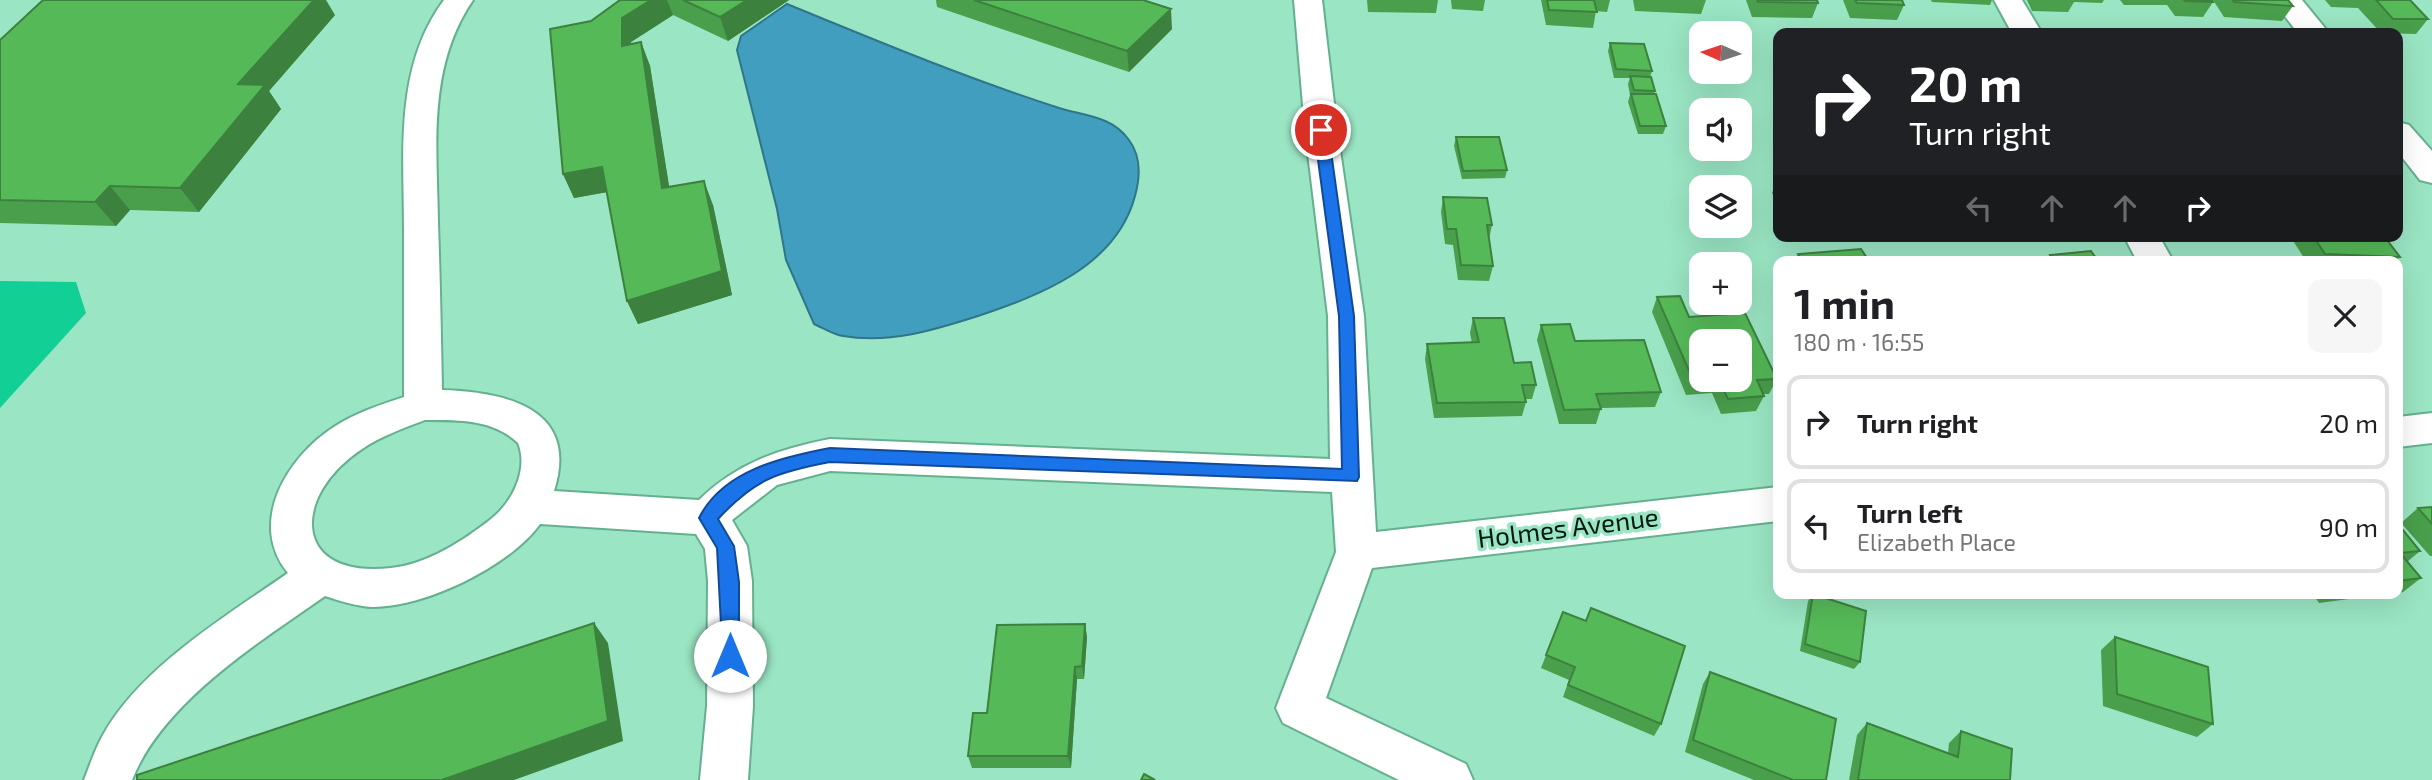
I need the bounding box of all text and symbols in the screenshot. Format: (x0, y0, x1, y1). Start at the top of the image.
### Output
north arrow (1689, 21, 1752, 84)
map controls (1689, 21, 1752, 392)
text: 20 m (1909, 53, 2022, 112)
icon: right (1794, 56, 1885, 147)
button: sound (1689, 98, 1752, 161)
pin (1291, 100, 1351, 160)
icon: arrive (1302, 111, 1340, 149)
text: Turn right (1909, 113, 2051, 151)
button: layers (1689, 175, 1752, 238)
icon: left (1960, 189, 1998, 227)
icon: ahead (2033, 189, 2071, 227)
icon: ahead (2106, 189, 2144, 227)
icon: right (2179, 189, 2217, 227)
button: + (1689, 252, 1752, 315)
text: 1 min (1794, 277, 1895, 327)
button: close (2308, 279, 2382, 353)
text: 180 m · 16:55 (1794, 328, 1924, 356)
button: − (1689, 329, 1752, 392)
icon: right (1798, 403, 1836, 441)
text: Turn right (1857, 407, 1978, 438)
text: 20 m (2319, 407, 2378, 438)
text: Turn left (1857, 497, 1963, 528)
street label: Holmes Avenue (1476, 500, 1660, 553)
icon: left (1798, 507, 1836, 545)
text: 90 m (2319, 511, 2378, 542)
text: Elizabeth Place (1857, 528, 2016, 556)
position arrow (693, 619, 767, 693)

